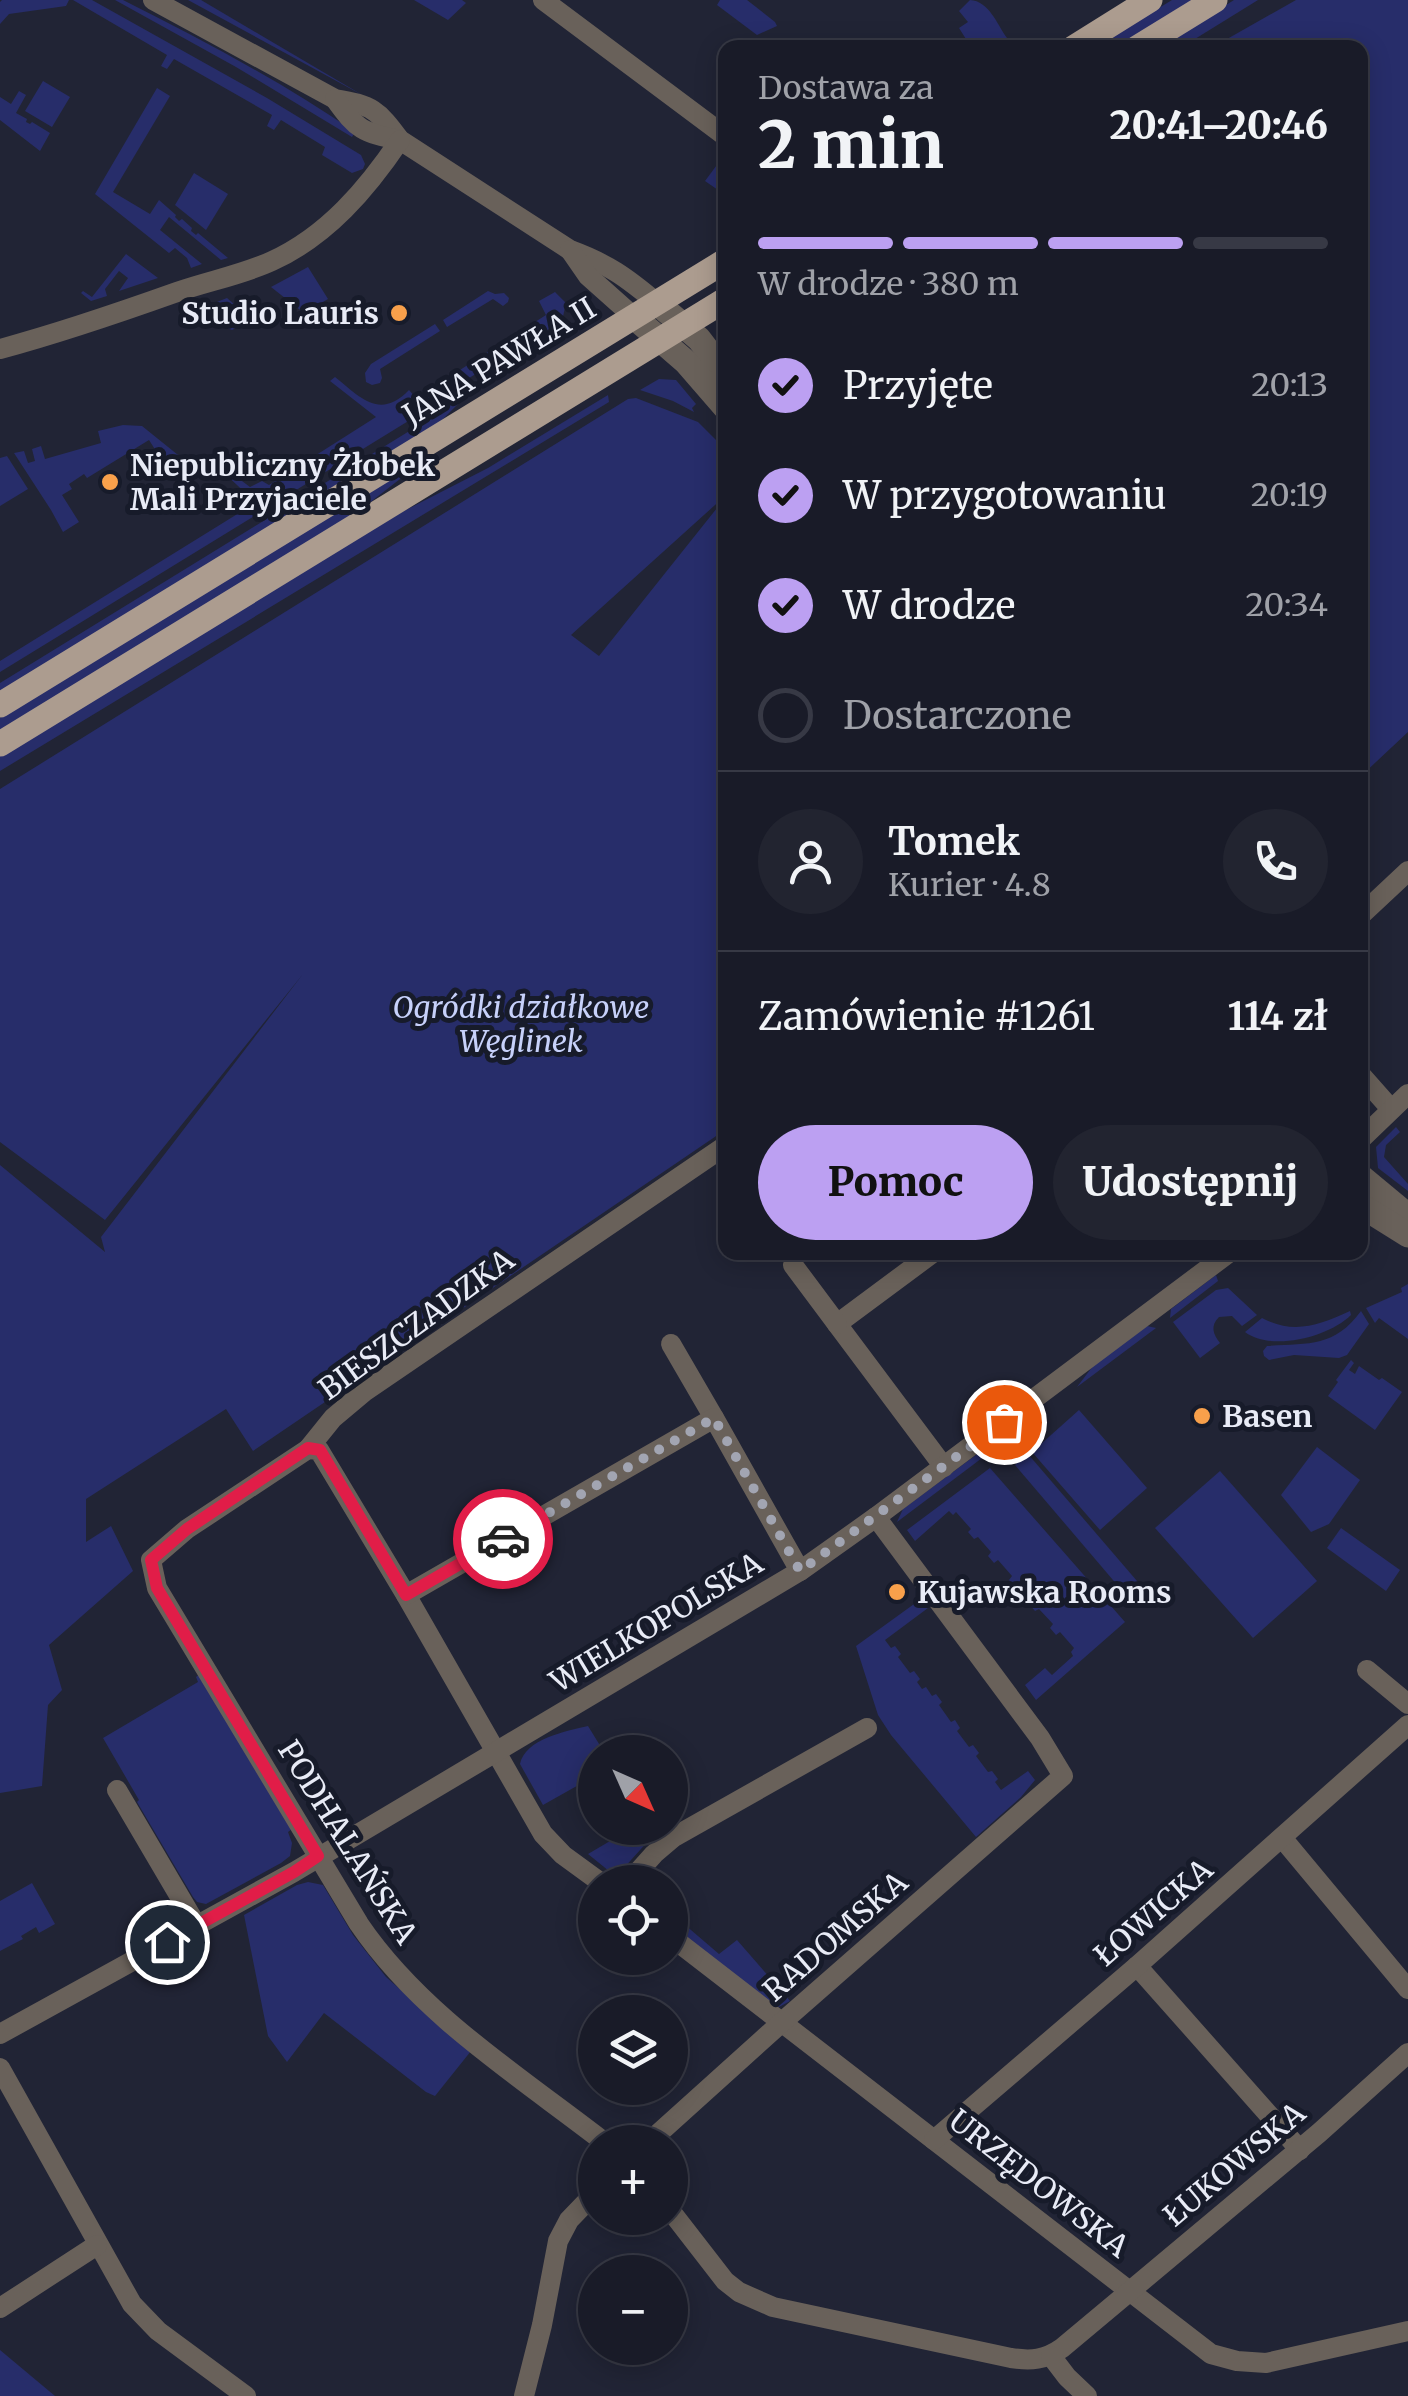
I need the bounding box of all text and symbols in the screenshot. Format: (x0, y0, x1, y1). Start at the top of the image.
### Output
text: Dostawa za (758, 68, 934, 108)
text: 20:41–20:46 (1110, 102, 1328, 149)
text: 2 min (758, 104, 944, 186)
text: W drodze · 380 m (758, 264, 1019, 304)
street label: JANA PAWŁA II (395, 288, 602, 434)
place label: Studio Lauris (181, 294, 379, 332)
marker: Studio Lauris (388, 302, 410, 324)
icon: check (758, 358, 813, 413)
text: Przyjęte (843, 362, 993, 409)
text: 20:13 (1251, 365, 1328, 405)
place label: Niepubliczny Żłobek Mali Przyjaciele (130, 446, 436, 518)
icon: check (758, 468, 813, 523)
marker: Niepubliczny Żłobek Mali Przyjaciele (99, 471, 121, 493)
text: W przygotowaniu (843, 472, 1167, 519)
text: 20:19 (1251, 475, 1328, 515)
icon: check (758, 578, 813, 633)
text: W drodze (843, 582, 1015, 629)
text: 20:34 (1245, 585, 1328, 625)
text: Dostarczone (843, 692, 1072, 739)
button: person (758, 809, 863, 914)
button: phone (1223, 809, 1328, 914)
text: Tomek (888, 818, 1020, 865)
text: Kurier · 4.8 (888, 865, 1051, 905)
park label: Ogródki działkowe Węglinek (393, 988, 649, 1060)
text: Zamówienie #1261 (758, 993, 1095, 1040)
text: 114 zł (1227, 993, 1328, 1040)
button: Pomoc (758, 1125, 1033, 1240)
button: Udostępnij (1053, 1125, 1328, 1240)
street label: BIESZCZADZKA (311, 1240, 522, 1408)
pin (962, 1380, 1047, 1465)
icon: bag (977, 1395, 1032, 1450)
place label: Basen (1222, 1397, 1312, 1435)
marker: Basen (1191, 1405, 1213, 1427)
courier (453, 1489, 553, 1589)
icon: car (476, 1512, 531, 1567)
street label: WIELKOPOLSKA (542, 1543, 770, 1701)
place label: Kujawska Rooms (917, 1573, 1171, 1611)
marker: Kujawska Rooms (886, 1581, 908, 1603)
street label: PODHALAŃSKA (270, 1733, 426, 1952)
north arrow (578, 1735, 688, 1845)
map controls (578, 1735, 688, 2365)
street label: ŁOWICKA (1086, 1850, 1221, 1974)
street label: RADOMSKA (755, 1863, 915, 2009)
button: locate (578, 1865, 688, 1975)
pin (125, 1900, 210, 1985)
icon: home (140, 1915, 195, 1970)
button: layers (578, 1995, 688, 2105)
street label: ŁUKOWSKA (1155, 2093, 1313, 2234)
street label: URZĘDOWSKA (941, 2101, 1137, 2266)
button: + (578, 2125, 688, 2235)
button: − (578, 2255, 688, 2365)

